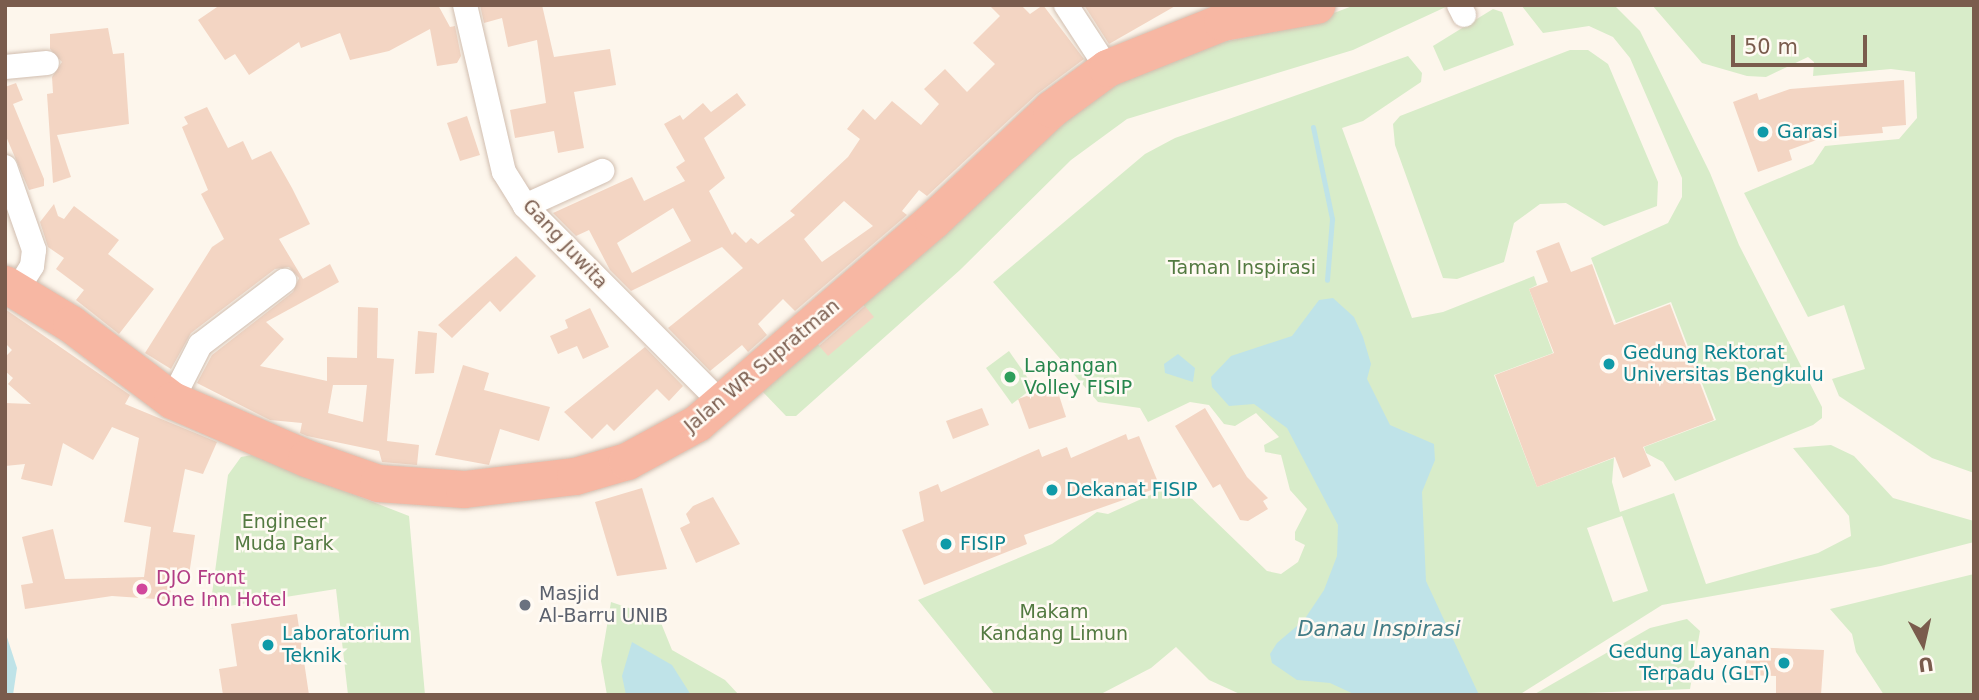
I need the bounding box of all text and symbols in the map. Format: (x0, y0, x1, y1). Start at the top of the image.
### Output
scale bar (1734, 21, 1870, 65)
text: 50 m (1744, 35, 1798, 59)
place label: Garasi (1777, 121, 1838, 143)
marker: Garasi (1755, 124, 1771, 140)
street label: Gang Juwita (518, 195, 612, 293)
park label: Taman Inspirasi (1168, 257, 1316, 279)
street label: Jalan WR Supratman (680, 294, 844, 438)
place label: Gedung Rektorat Universitas Bengkulu (1623, 342, 1824, 386)
place label: Lapangan Volley FISIP (1024, 355, 1132, 399)
marker: Gedung Rektorat Universitas Bengkulu (1601, 356, 1617, 372)
marker: Lapangan Volley FISIP (1002, 369, 1018, 385)
place label: Dekanat FISIP (1066, 479, 1197, 501)
marker: Dekanat FISIP (1044, 482, 1060, 498)
park label: Engineer Muda Park (234, 511, 334, 555)
place label: FISIP (960, 533, 1006, 555)
marker: FISIP (938, 536, 954, 552)
place label: DJO Front One Inn Hotel (156, 567, 287, 611)
marker: DJO Front One Inn Hotel (134, 581, 150, 597)
place label: Masjid Al-Barru UNIB (539, 583, 668, 627)
marker: Masjid Al-Barru UNIB (517, 597, 533, 613)
park label: Makam Kandang Limun (980, 601, 1128, 645)
north arrow (1888, 609, 1958, 679)
water label: Danau Inspirasi (1297, 616, 1461, 642)
place label: Laboratorium Teknik (282, 623, 410, 667)
marker: Laboratorium Teknik (260, 637, 276, 653)
place label: Gedung Layanan Terpadu (GLT) (1608, 641, 1770, 685)
text: U (1917, 653, 1935, 677)
marker: Gedung Layanan Terpadu (GLT) (1776, 655, 1792, 671)

